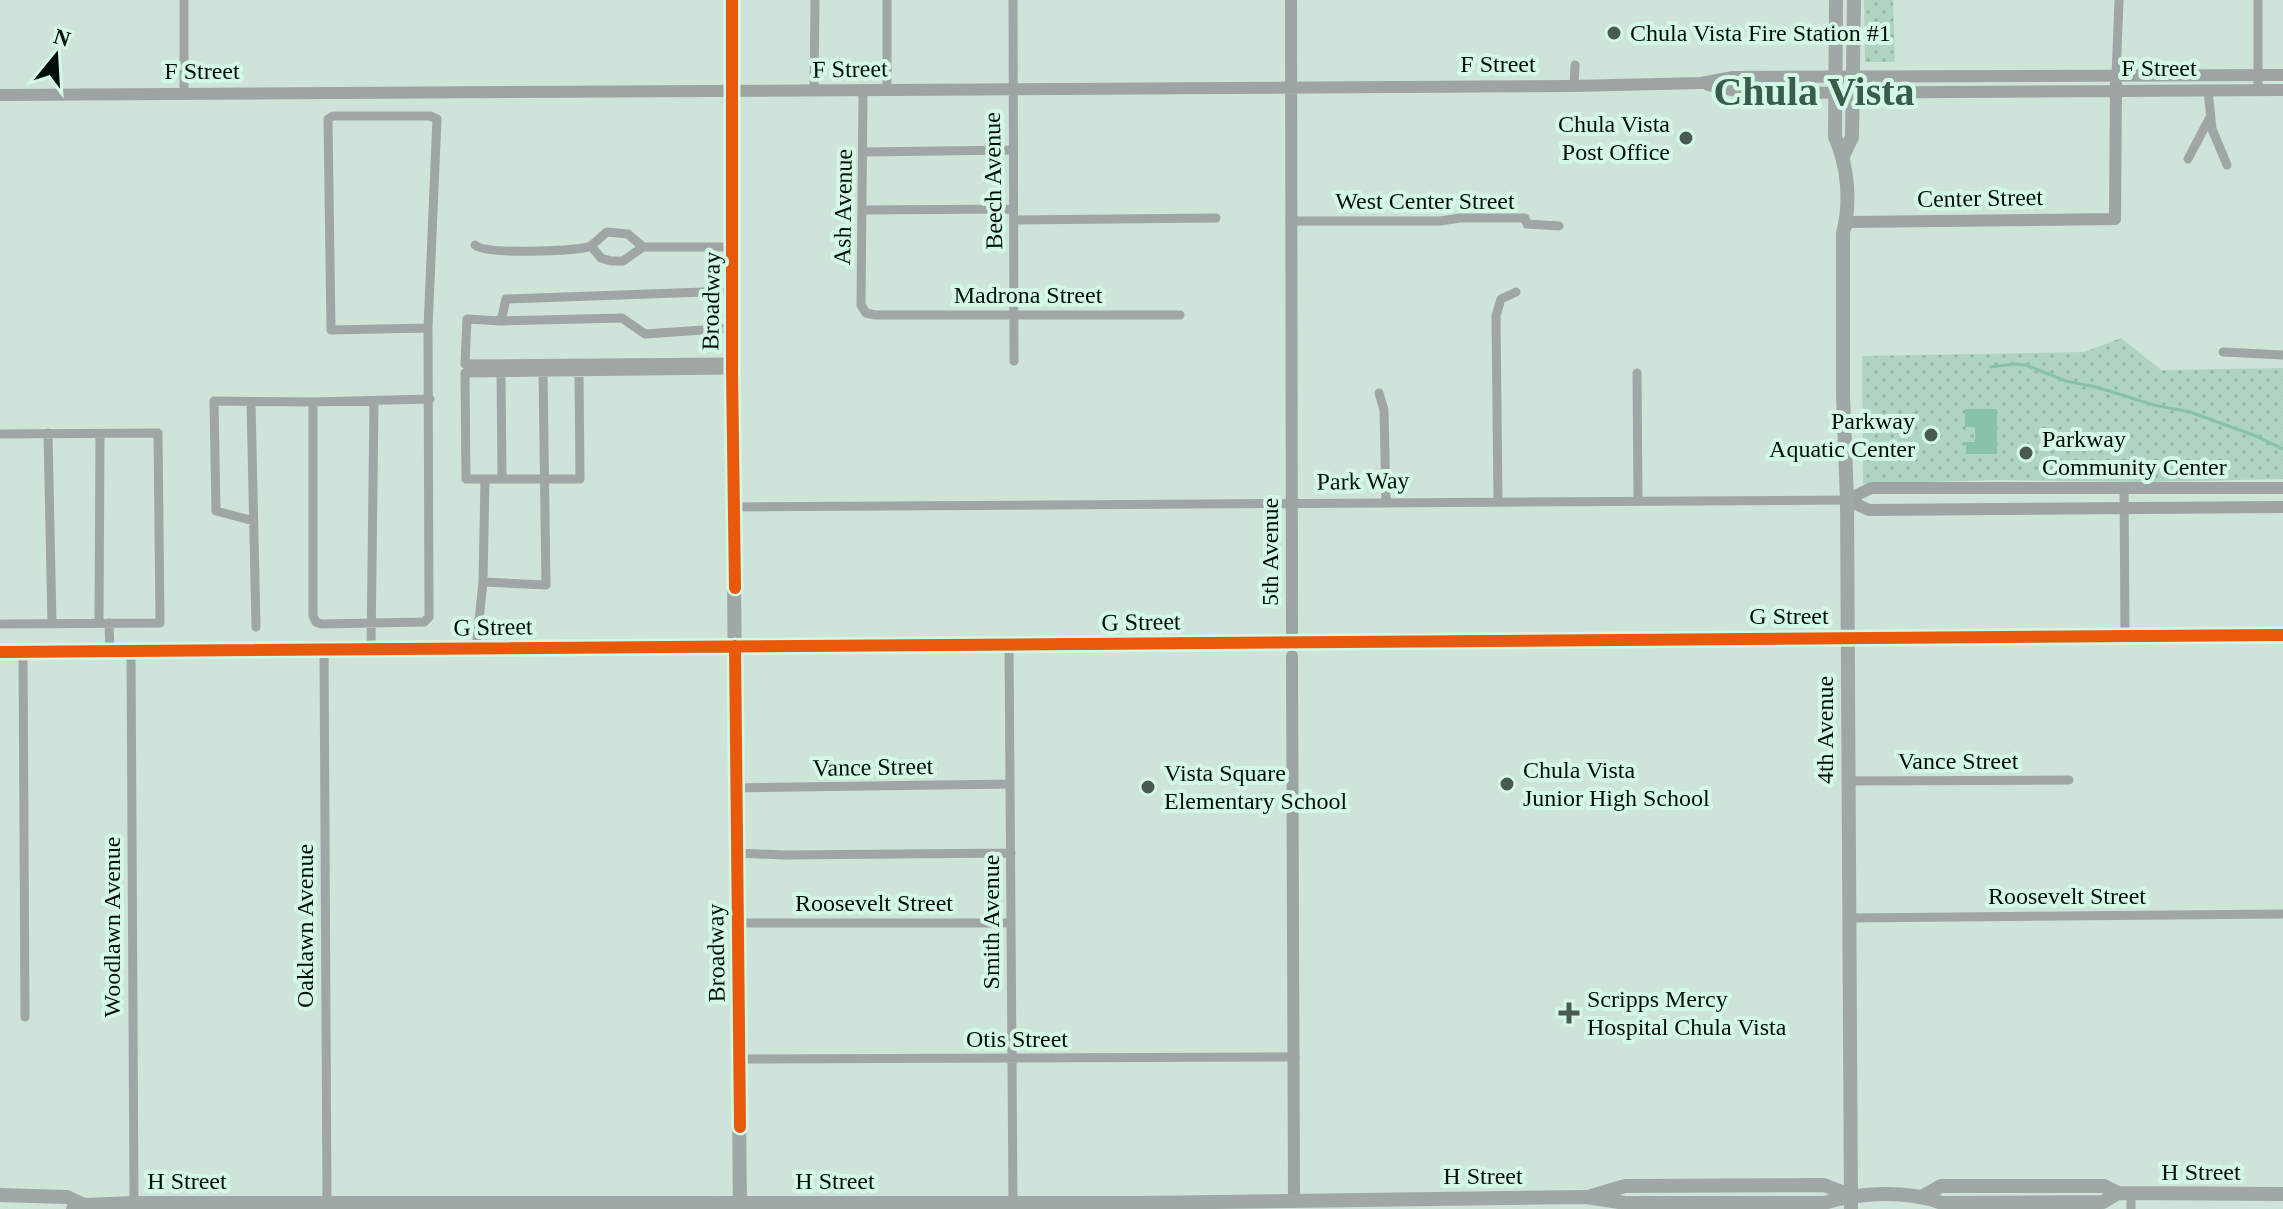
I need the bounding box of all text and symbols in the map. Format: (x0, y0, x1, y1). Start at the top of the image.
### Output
north arrow (16, 16, 96, 96)
place label: Chula Vista Fire Station #1 (1630, 20, 1891, 46)
text: N (51, 23, 74, 52)
marker: Chula Vista Fire Station #1 (1605, 24, 1623, 42)
street label: F Street (1460, 51, 1536, 77)
street label: F Street (812, 55, 888, 83)
street label: F Street (2121, 55, 2197, 81)
street label: F Street (164, 58, 240, 84)
district label: Chula Vista (1713, 69, 1915, 114)
place label: Chula Vista Post Office (1558, 111, 1670, 165)
street label: Beech Avenue (979, 112, 1007, 250)
marker: Chula Vista Post Office (1677, 129, 1695, 147)
street label: Ash Avenue (829, 149, 857, 265)
street label: Center Street (1917, 184, 2044, 212)
street label: West Center Street (1335, 188, 1515, 214)
street label: Broadway (697, 251, 725, 351)
street label: Madrona Street (954, 282, 1103, 308)
place label: Parkway Aquatic Center (1769, 408, 1915, 462)
marker: Parkway Aquatic Center (1922, 426, 1940, 444)
place label: Parkway Community Center (2042, 426, 2227, 480)
marker: Parkway Community Center (2017, 444, 2035, 462)
street label: Park Way (1316, 467, 1410, 495)
street label: 5th Avenue (1257, 498, 1283, 606)
street label: G Street (1749, 603, 1829, 629)
street label: G Street (1101, 608, 1181, 636)
street label: G Street (453, 613, 533, 641)
street label: 4th Avenue (1812, 676, 1838, 784)
street label: Vance Street (1898, 748, 2019, 774)
street label: Vance Street (812, 753, 934, 781)
place label: Chula Vista Junior High School (1523, 757, 1710, 811)
place label: Vista Square Elementary School (1164, 760, 1348, 814)
marker: Chula Vista Junior High School (1498, 775, 1516, 793)
marker: Vista Square Elementary School (1139, 778, 1157, 796)
street label: Woodlawn Avenue (99, 837, 125, 1017)
street label: Oaklawn Avenue (292, 844, 318, 1008)
street label: Smith Avenue (978, 855, 1004, 989)
street label: Roosevelt Street (1988, 883, 2146, 909)
street label: Roosevelt Street (795, 890, 953, 916)
street label: Broadway (702, 903, 730, 1003)
place label: Scripps Mercy Hospital Chula Vista (1587, 986, 1787, 1040)
marker: Scripps Mercy Hospital Chula Vista (1558, 1002, 1580, 1024)
street label: Otis Street (966, 1026, 1068, 1052)
street label: H Street (2161, 1159, 2241, 1185)
street label: H Street (1443, 1163, 1523, 1189)
street label: H Street (147, 1168, 227, 1194)
street label: H Street (795, 1168, 875, 1194)

